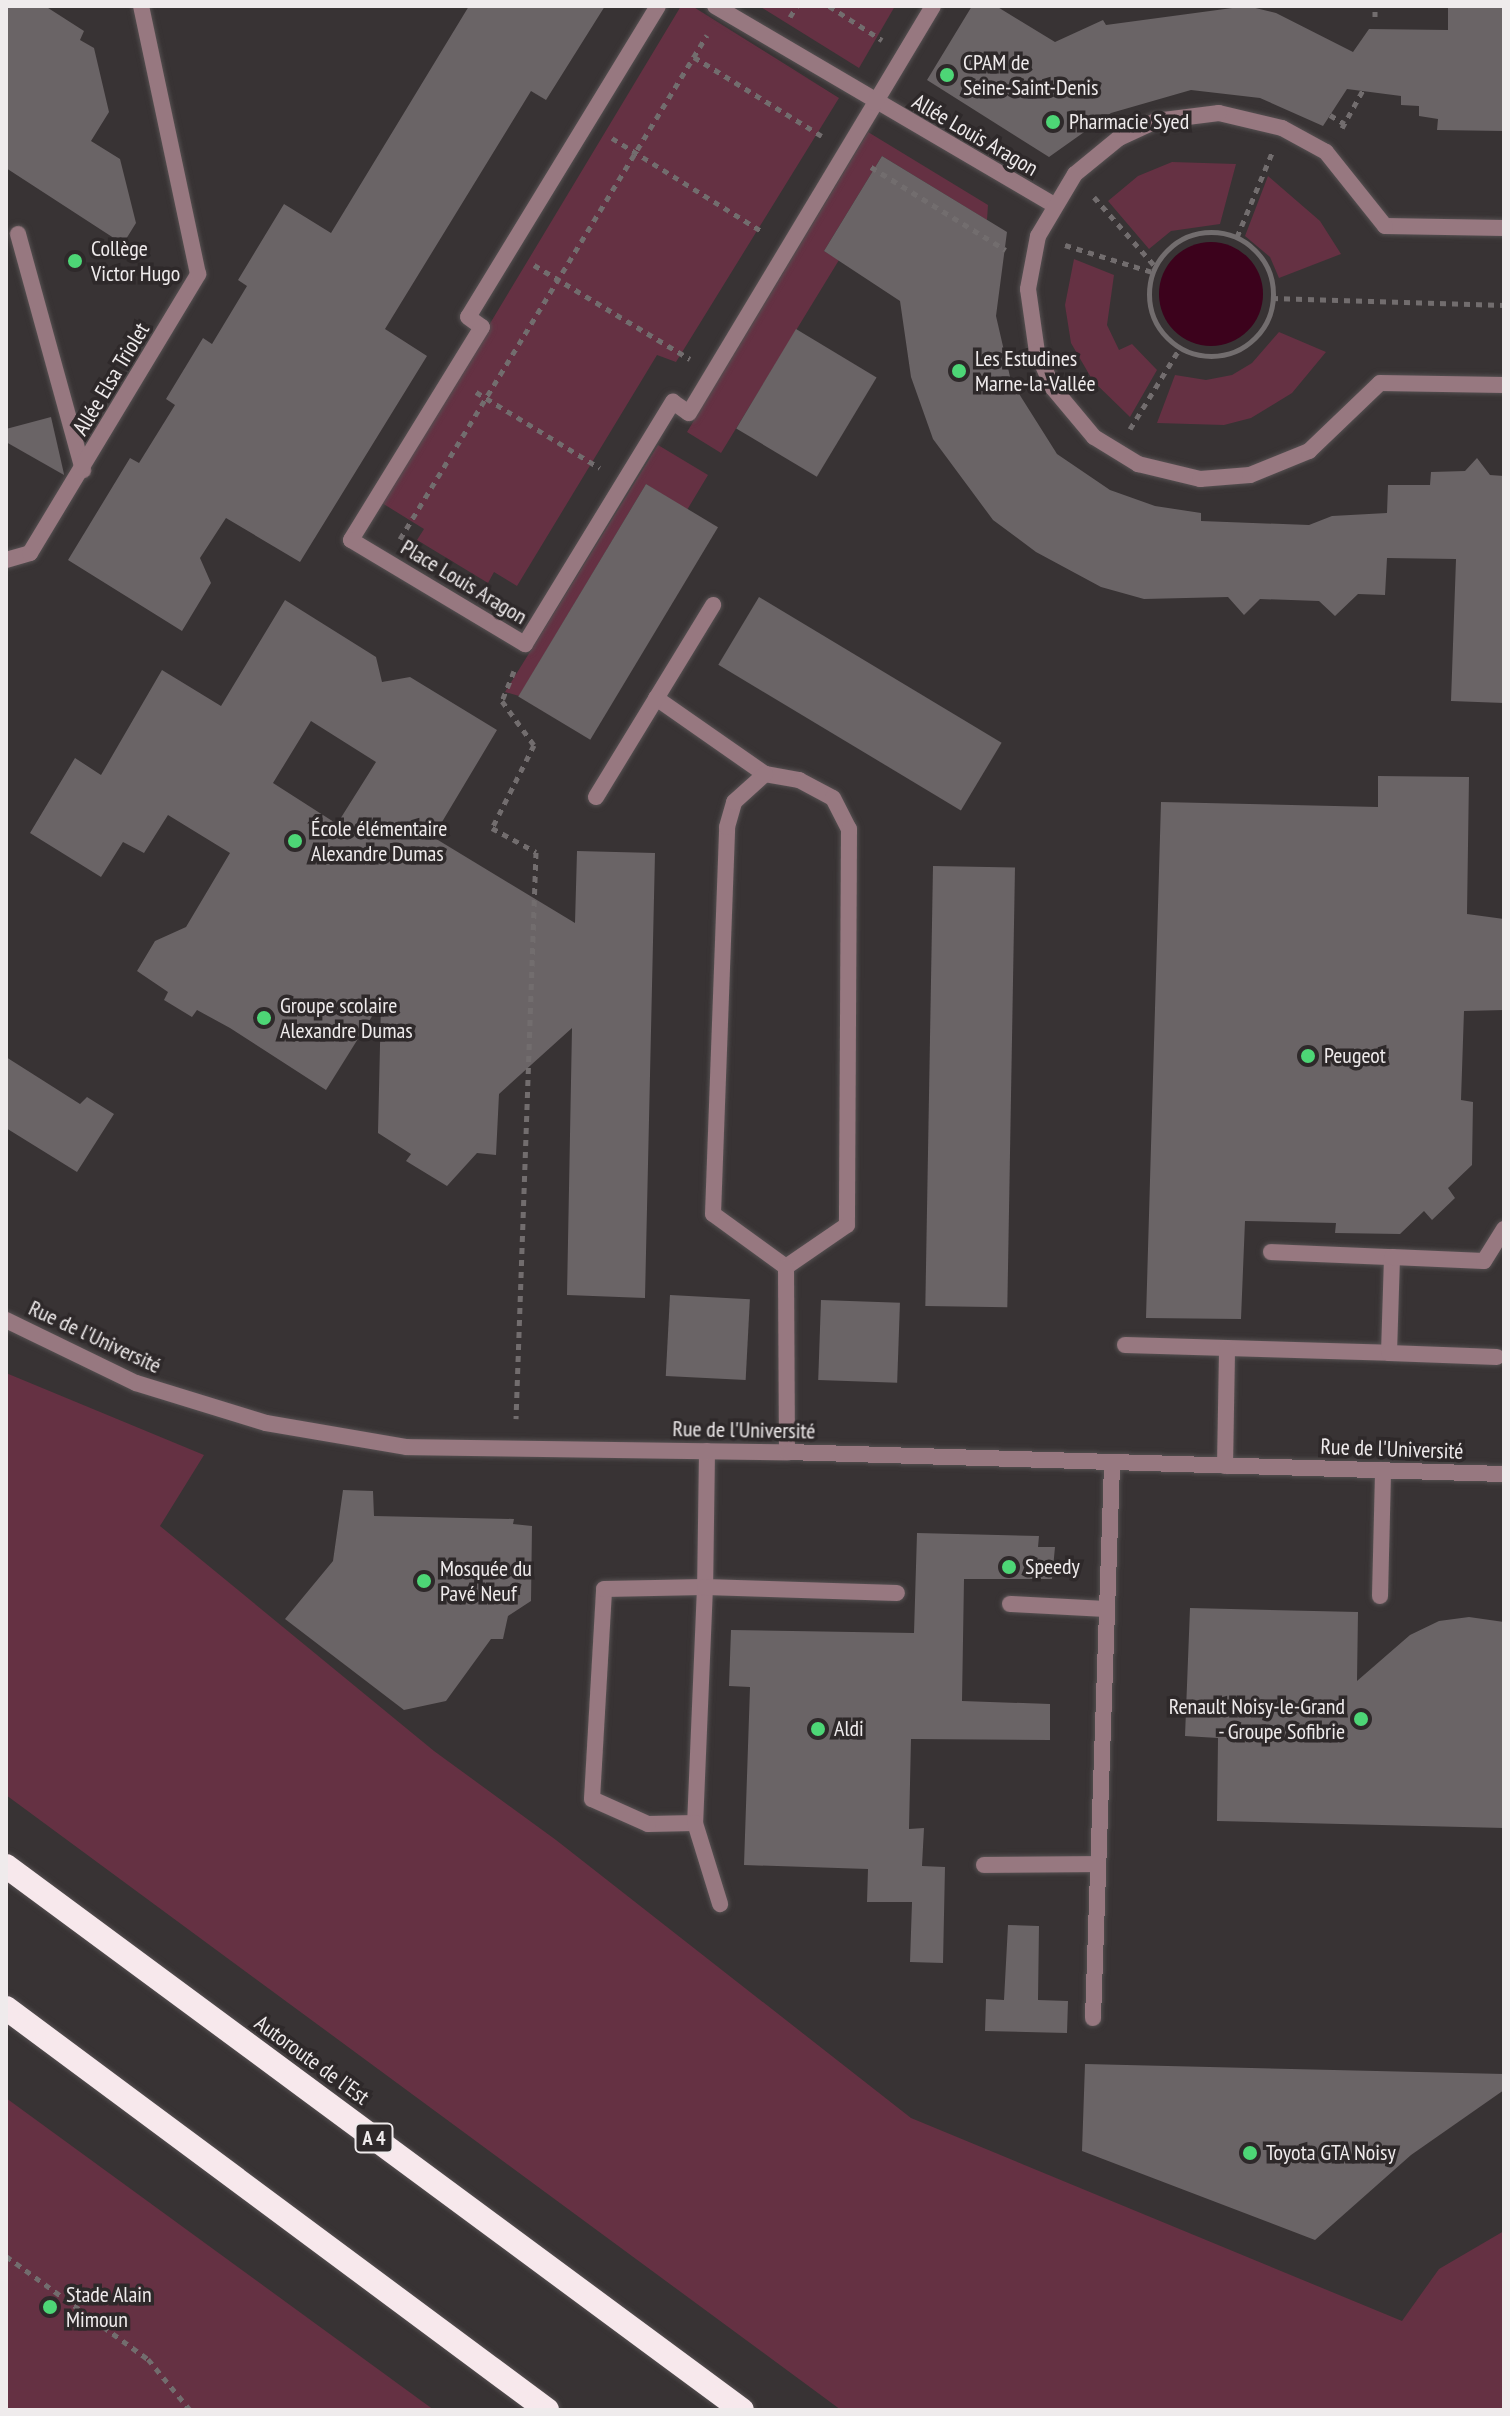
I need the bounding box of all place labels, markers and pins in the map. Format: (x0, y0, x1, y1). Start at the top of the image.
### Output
place label: CPAM de Seine-Saint-Denis (963, 49, 1099, 100)
marker: CPAM de Seine-Saint-Denis (938, 66, 956, 84)
place label: Pharmacie Syed (1069, 109, 1189, 135)
marker: Pharmacie Syed (1044, 113, 1062, 131)
place label: Collège Victor Hugo (91, 235, 180, 286)
marker: Collège Victor Hugo (66, 252, 84, 270)
place label: Les Estudines Marne-la-Vallée (975, 345, 1095, 396)
marker: Les Estudines Marne-la-Vallée (950, 362, 968, 380)
place label: École élémentaire Alexandre Dumas (311, 815, 447, 866)
marker: École élémentaire Alexandre Dumas (286, 832, 304, 850)
place label: Groupe scolaire Alexandre Dumas (280, 992, 413, 1044)
marker: Groupe scolaire Alexandre Dumas (255, 1009, 273, 1027)
place label: Peugeot (1324, 1043, 1386, 1069)
marker: Peugeot (1299, 1047, 1317, 1065)
place label: Speedy (1025, 1554, 1080, 1580)
place label: Mosquée du Pavé Neuf (440, 1555, 532, 1606)
marker: Speedy (1000, 1558, 1018, 1576)
marker: Mosquée du Pavé Neuf (415, 1572, 433, 1590)
place label: Renault Noisy-le-Grand - Groupe Sofibrie (1169, 1693, 1345, 1744)
marker: Renault Noisy-le-Grand - Groupe Sofibrie (1352, 1710, 1370, 1728)
place label: Aldi (834, 1716, 864, 1742)
marker: Aldi (809, 1720, 827, 1738)
place label: Toyota GTA Noisy (1266, 2140, 1396, 2166)
marker: Toyota GTA Noisy (1241, 2144, 1259, 2162)
place label: Stade Alain Mimoun (66, 2281, 152, 2332)
marker: Stade Alain Mimoun (41, 2298, 59, 2316)

